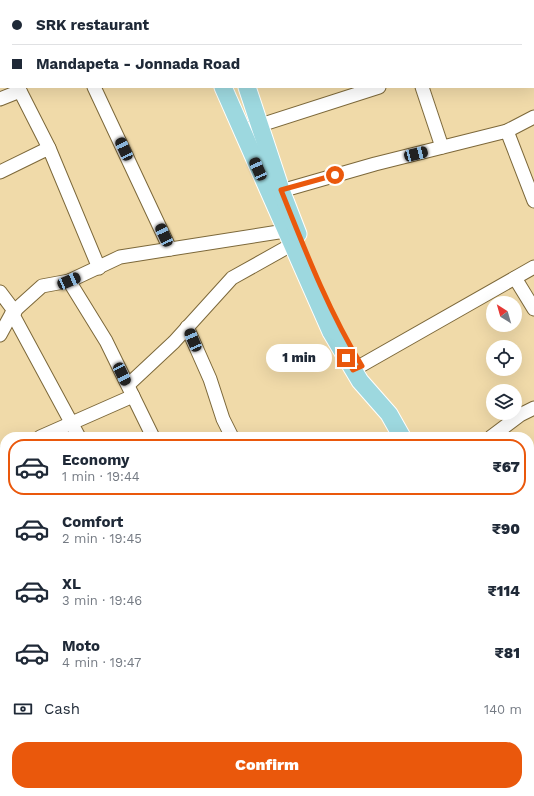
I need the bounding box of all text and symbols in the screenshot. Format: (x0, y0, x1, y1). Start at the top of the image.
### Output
text: SRK restaurant (36, 16, 149, 34)
text: Mandapeta - Jonnada Road (36, 55, 240, 73)
car (113, 136, 135, 162)
car (403, 145, 429, 163)
car (248, 156, 268, 182)
route start (326, 166, 344, 184)
car (153, 222, 175, 248)
car (56, 271, 82, 291)
north arrow (486, 296, 522, 332)
map controls (486, 296, 522, 420)
car (183, 327, 203, 353)
button: locate (486, 340, 522, 376)
callout: 1 min (266, 344, 332, 372)
route end (337, 349, 355, 367)
text: 1 min (282, 350, 316, 365)
car (111, 361, 133, 387)
button: layers (486, 384, 522, 420)
icon: car (14, 449, 50, 485)
text: Economy (62, 451, 129, 469)
text: ₹67 (492, 458, 520, 476)
text: 1 min · 19:44 (62, 469, 140, 484)
icon: car (14, 511, 50, 547)
text: Comfort (62, 513, 123, 531)
text: ₹90 (492, 520, 520, 538)
text: 2 min · 19:45 (62, 531, 142, 546)
icon: car (14, 573, 50, 609)
text: XL (62, 575, 81, 593)
text: ₹114 (487, 582, 520, 600)
text: 3 min · 19:46 (62, 593, 142, 608)
icon: car (14, 635, 50, 671)
text: Moto (62, 637, 100, 655)
text: ₹81 (495, 644, 520, 662)
text: 4 min · 19:47 (62, 655, 141, 670)
icon: cash (12, 698, 34, 720)
text: Cash (44, 700, 80, 718)
text: 140 m (484, 702, 522, 717)
button: Confirm (12, 742, 522, 788)

